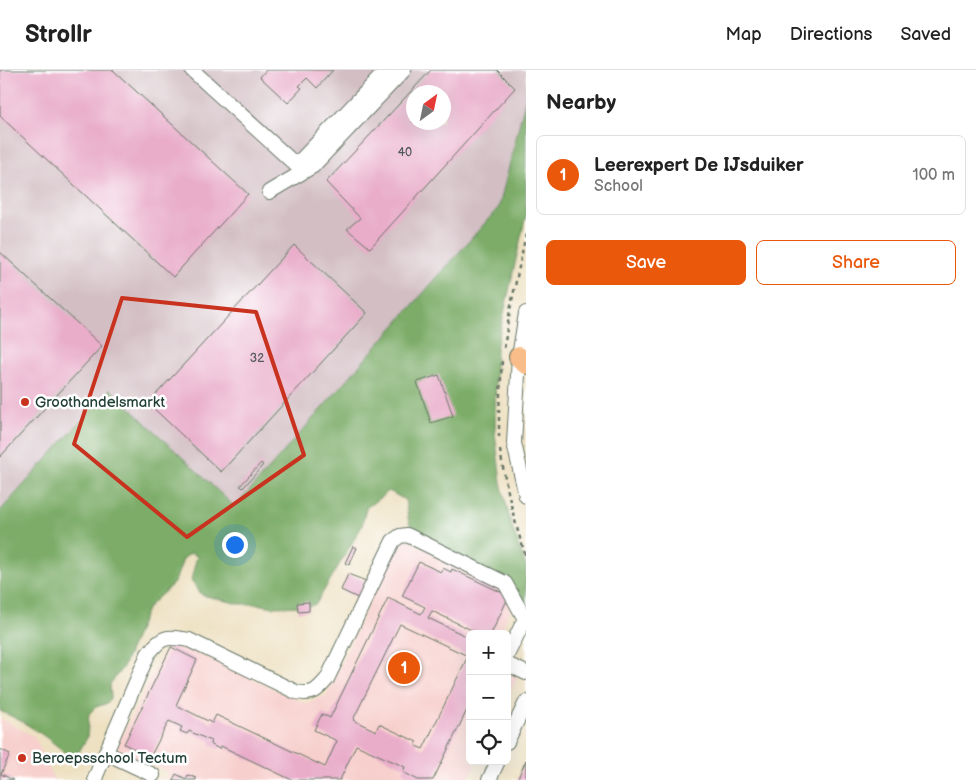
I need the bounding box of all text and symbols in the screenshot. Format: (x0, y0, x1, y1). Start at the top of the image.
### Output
text: Strollr (25, 20, 92, 49)
text: Map (726, 24, 762, 45)
text: Directions (790, 24, 872, 45)
text: Saved (900, 24, 951, 45)
north arrow (406, 85, 451, 130)
text: Nearby (546, 90, 616, 115)
house number: 40 (398, 145, 412, 160)
text: Leerexpert De IJsduiker (594, 154, 804, 177)
text: 1 (560, 166, 566, 185)
text: 100 m (912, 166, 955, 185)
text: School (594, 177, 643, 196)
button: Save (546, 240, 746, 285)
button: Share (756, 240, 956, 285)
house number: 32 (250, 351, 264, 366)
place label: Groothandelsmarkt (35, 393, 165, 412)
marker: Groothandelsmarkt (19, 396, 31, 408)
your location (222, 532, 248, 558)
map controls (466, 630, 511, 765)
button: + (466, 630, 511, 675)
pin: 1 (388, 649, 420, 687)
button: − (466, 675, 511, 720)
button: locate (466, 720, 511, 765)
place label: Beroepsschool Tectum (32, 749, 187, 768)
marker: Beroepsschool Tectum (16, 752, 28, 764)

